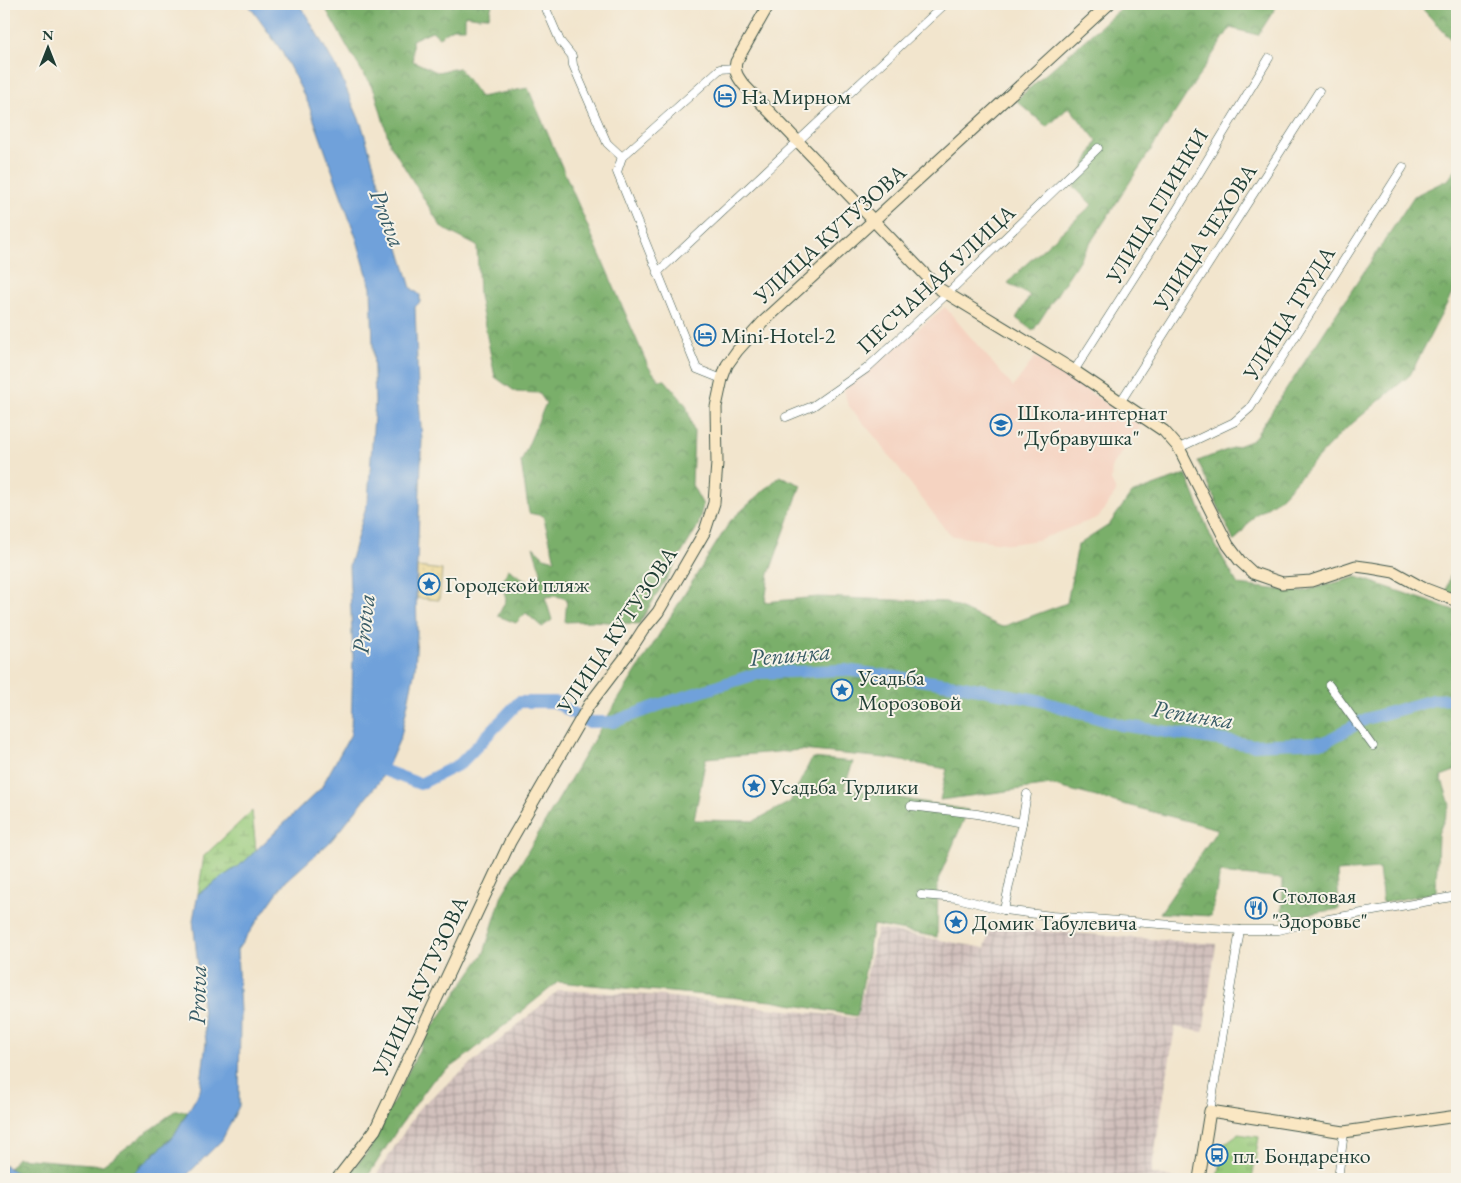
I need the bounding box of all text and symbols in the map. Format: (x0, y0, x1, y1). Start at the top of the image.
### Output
north arrow (22, 22, 72, 72)
text: N (42, 26, 54, 44)
place label: На Мирном (741, 82, 851, 111)
hotel icon: На Мирном (713, 84, 737, 108)
street label: УЛИЦА ГЛИНКИ (1099, 123, 1215, 290)
street label: УЛИЦА КУТУЗОВА (747, 157, 913, 311)
street label: УЛИЦА ЧЕХОВА (1146, 157, 1264, 317)
water label: Protva (363, 184, 413, 252)
street label: ПЕСЧАНАЯ УЛИЦА (851, 197, 1022, 360)
street label: УЛИЦА ТРУДА (1236, 240, 1342, 386)
place label: Mini-Hotel-2 (721, 321, 836, 350)
hotel icon: Mini-Hotel-2 (693, 323, 717, 347)
place label: Школа-интернат "Дубравушка" (1017, 398, 1167, 452)
school or university icon: Школа-интернат "Дубравушка" (989, 413, 1013, 437)
street label: УЛИЦА КУТУЗОВА (550, 540, 684, 720)
place label: Городской пляж (445, 570, 590, 599)
place icon: Городской пляж (417, 572, 441, 596)
water label: Protva (344, 592, 382, 656)
water label: Репинка (748, 635, 832, 673)
place label: Усадьба Морозовой (857, 663, 962, 717)
place icon: Усадьба Морозовой (830, 678, 854, 702)
water label: Репинка (1150, 692, 1236, 736)
place label: Усадьба Турлики (769, 772, 919, 801)
place icon: Усадьба Турлики (742, 774, 766, 798)
place label: Столовая "Здоровье" (1272, 881, 1368, 935)
street label: УЛИЦА КУТУЗОВА (365, 891, 475, 1082)
restaurant icon: Столовая "Здоровье" (1244, 896, 1268, 920)
place label: Домик Табулевича (972, 908, 1137, 937)
place icon: Домик Табулевича (944, 910, 968, 934)
water label: Protva (181, 965, 213, 1025)
place label: пл. Бондаренко (1233, 1141, 1371, 1170)
bus stop icon: пл. Бондаренко (1205, 1143, 1229, 1167)

